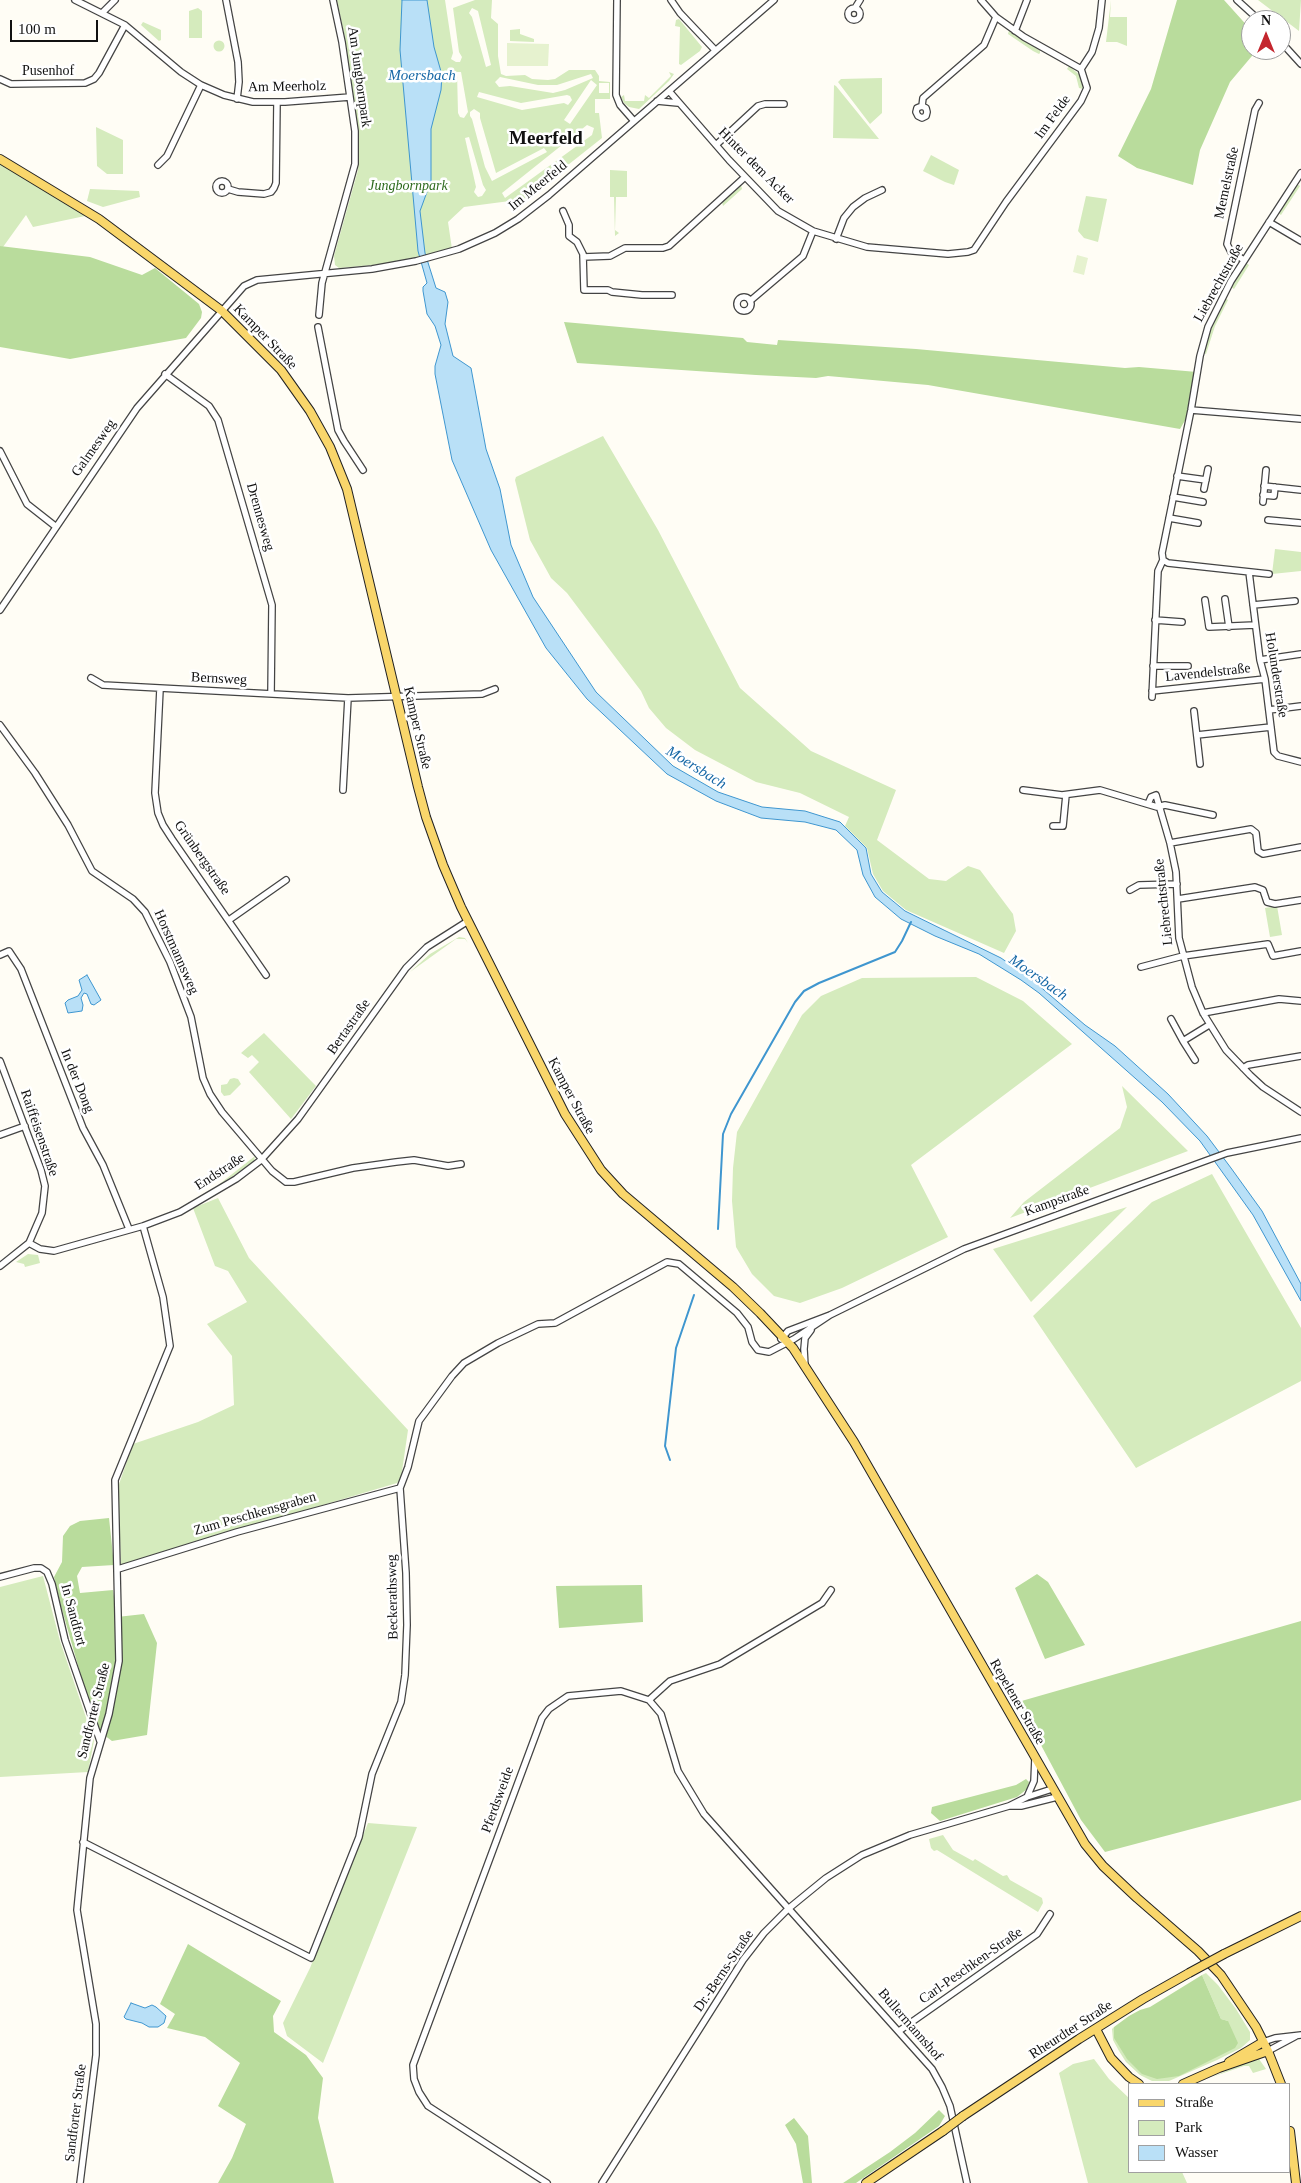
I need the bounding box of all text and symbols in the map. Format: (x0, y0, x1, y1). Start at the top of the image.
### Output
scale bar (12, 10, 100, 42)
north arrow (1241, 10, 1291, 60)
text: N (1261, 13, 1271, 28)
text: 100 m (18, 21, 56, 37)
street label: Am Jungbornpark (344, 26, 374, 128)
street label: Pusenhof (22, 63, 74, 79)
water label: Moersbach (388, 67, 456, 85)
street label: Am Meerholz (248, 78, 326, 96)
street label: Im Felde (1031, 92, 1075, 142)
street label: Hinter dem Acker (714, 124, 798, 208)
district label: Meerfeld (509, 128, 583, 150)
street label: Memelstraße (1211, 146, 1243, 220)
street label: Im Meerfeld (505, 157, 571, 215)
park label: Jungbornpark (368, 178, 448, 194)
street label: Liebrechtstraße (1191, 241, 1247, 325)
street label: Kamper Straße (230, 301, 300, 373)
street label: Galmesweg (68, 416, 120, 480)
street label: Drennesweg (242, 481, 278, 553)
street label: Holunderstraße (1261, 631, 1291, 719)
street label: Lavendelstraße (1165, 660, 1251, 686)
street label: Bernsweg (191, 669, 247, 689)
street label: Kamper Straße (399, 685, 435, 771)
water label: Moersbach (663, 742, 729, 794)
street label: Grünbergstraße (170, 818, 234, 898)
street label: Liebrechtstraße (1151, 858, 1177, 946)
street label: Horstmannsweg (150, 907, 202, 997)
water label: Moersbach (1005, 951, 1071, 1005)
street label: Bertastraße (324, 996, 374, 1058)
street label: In der Dong (57, 1046, 97, 1116)
street label: Kamper Straße (544, 1055, 598, 1137)
street label: Raiffeisenstraße (16, 1087, 62, 1179)
street label: Endstraße (192, 1150, 248, 1194)
street label: Kampstraße (1022, 1182, 1092, 1220)
street label: Zum Peschkensgraben (192, 1489, 318, 1539)
street label: Beckerathsweg (384, 1554, 402, 1640)
street label: In Sandfort (57, 1582, 89, 1648)
street label: Repelener Straße (986, 1656, 1048, 1748)
street label: Sandforter Straße (74, 1661, 114, 1761)
street label: Pferdsweide (478, 1765, 518, 1835)
street label: Carl-Peschken-Straße (916, 1924, 1026, 2008)
street label: Dr.-Berns-Straße (690, 1927, 758, 2015)
street label: Bullermannshof (874, 1985, 946, 2065)
street label: Rheurdter Straße (1026, 1997, 1116, 2063)
street label: Sandforter Straße (62, 2063, 90, 2163)
legend (1128, 2083, 1291, 2173)
text: Straße (1175, 2094, 1213, 2110)
text: Park (1175, 2119, 1203, 2135)
text: Wasser (1175, 2144, 1218, 2160)

